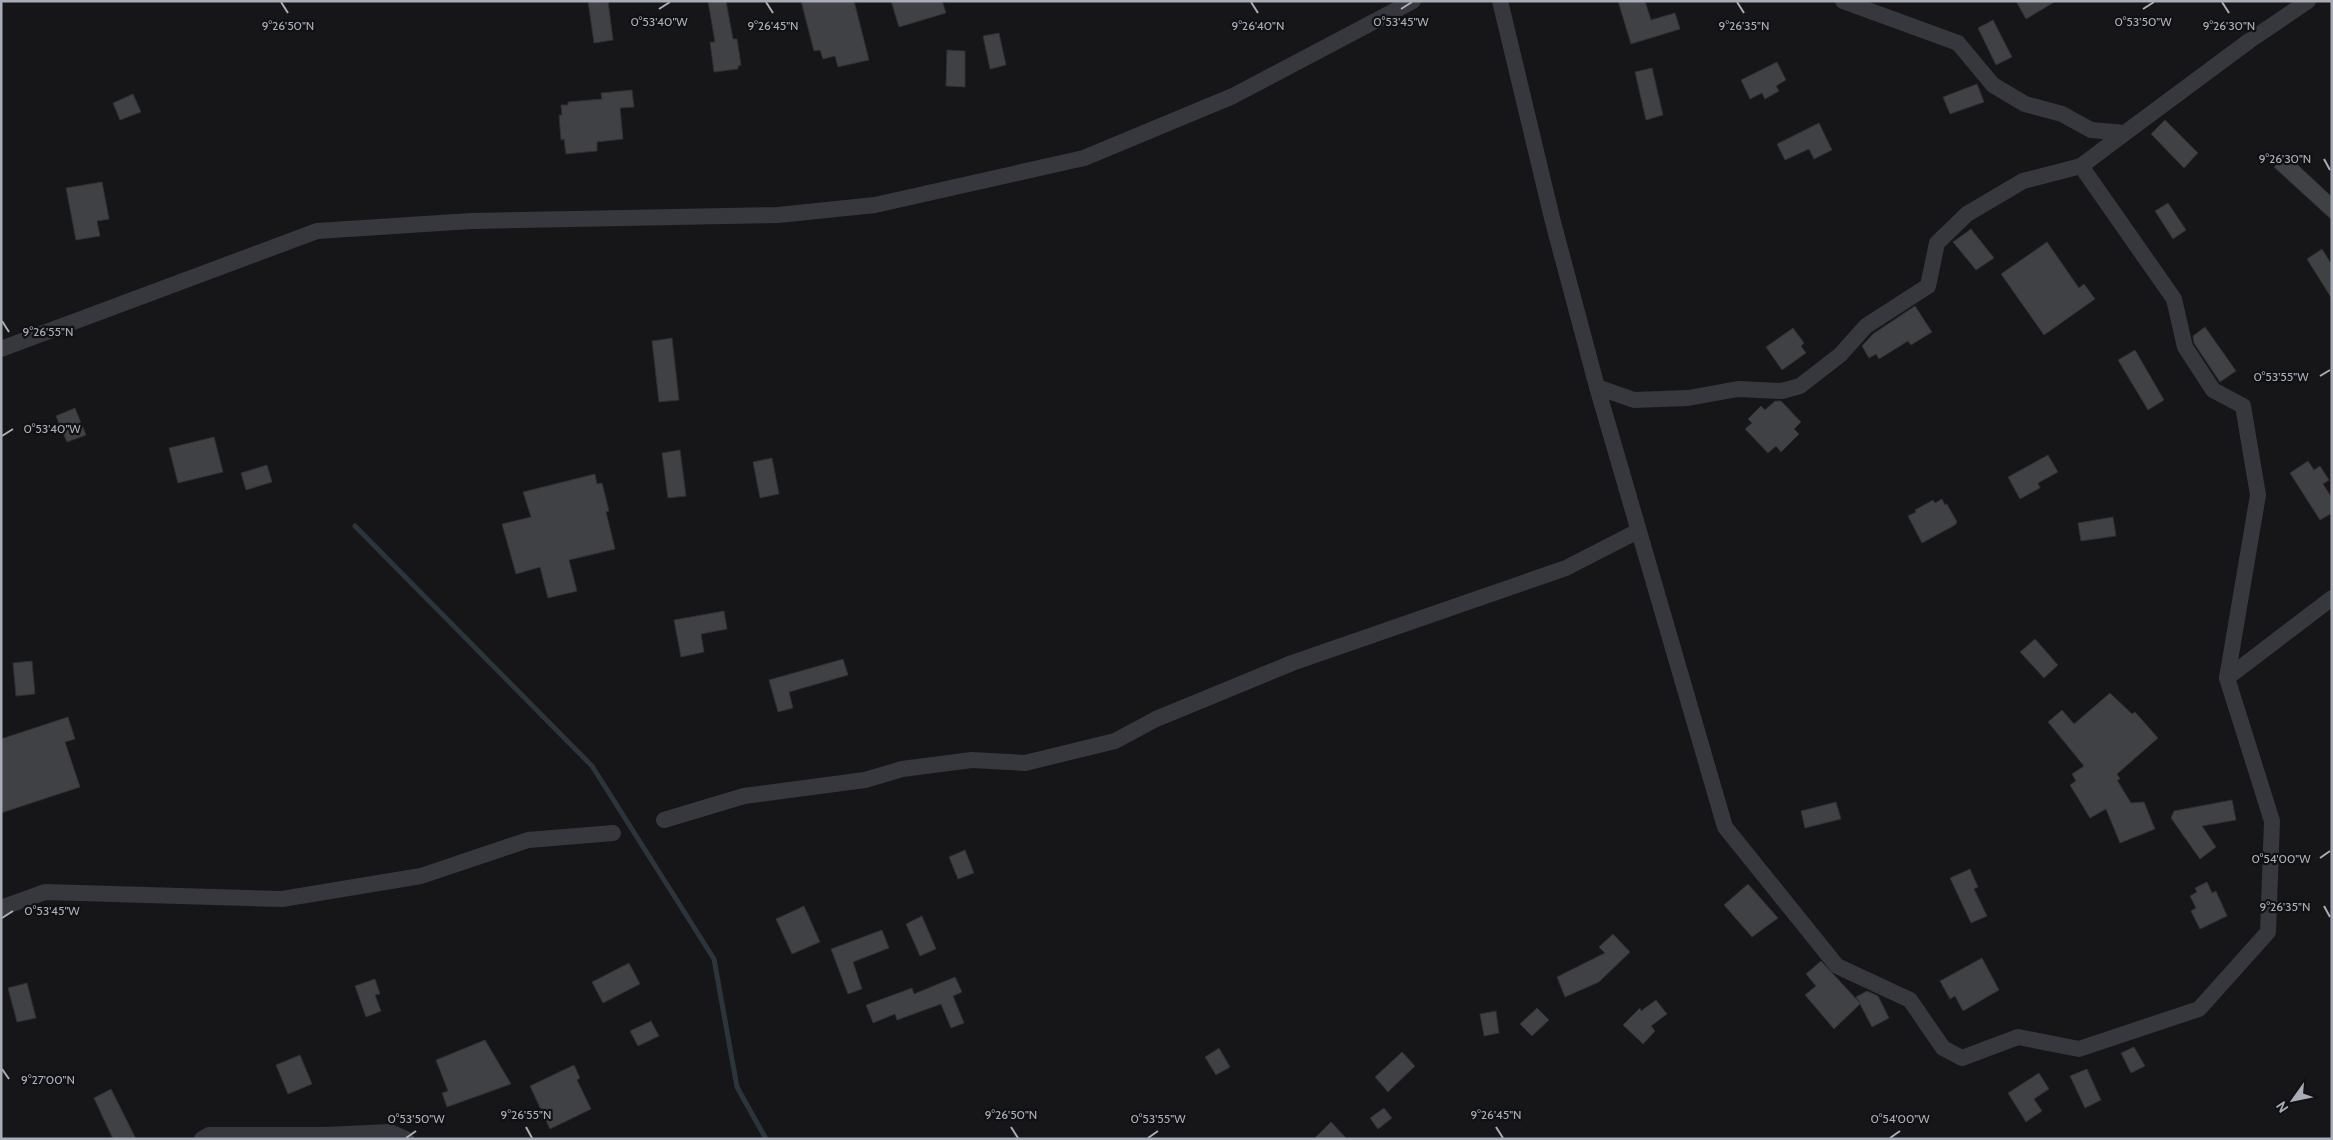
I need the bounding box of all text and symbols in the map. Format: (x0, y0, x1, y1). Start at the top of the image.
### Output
text: 0°53'40"W (630, 14, 688, 29)
text: 0°53'45"W (1373, 14, 1429, 29)
text: 0°53'50"W (2114, 14, 2172, 29)
text: 9°26'50"N (262, 18, 314, 33)
text: 9°26'45"N (748, 18, 799, 33)
text: 9°26'40"N (1232, 18, 1284, 33)
text: 9°26'35"N (1719, 18, 1769, 33)
text: 9°26'30"N (2203, 18, 2255, 33)
text: 9°26'30"N (2259, 151, 2311, 166)
text: 9°26'55"N (23, 324, 73, 339)
text: 0°53'55"W (2253, 369, 2309, 384)
text: 0°53'40"W (23, 421, 81, 436)
text: 0°54'00"W (2251, 851, 2311, 866)
text: 9°26'35"N (2260, 899, 2310, 914)
text: 0°53'45"W (24, 903, 80, 918)
text: 9°27'00"N (21, 1072, 75, 1087)
north arrow (2268, 1075, 2318, 1125)
text: N (2272, 1098, 2292, 1116)
text: 9°26'55"N (501, 1107, 551, 1122)
text: 9°26'50"N (985, 1107, 1037, 1122)
text: 9°26'45"N (1471, 1107, 1522, 1122)
text: 0°53'50"W (387, 1111, 445, 1126)
text: 0°53'55"W (1130, 1111, 1186, 1126)
text: 0°54'00"W (1870, 1111, 1930, 1126)

